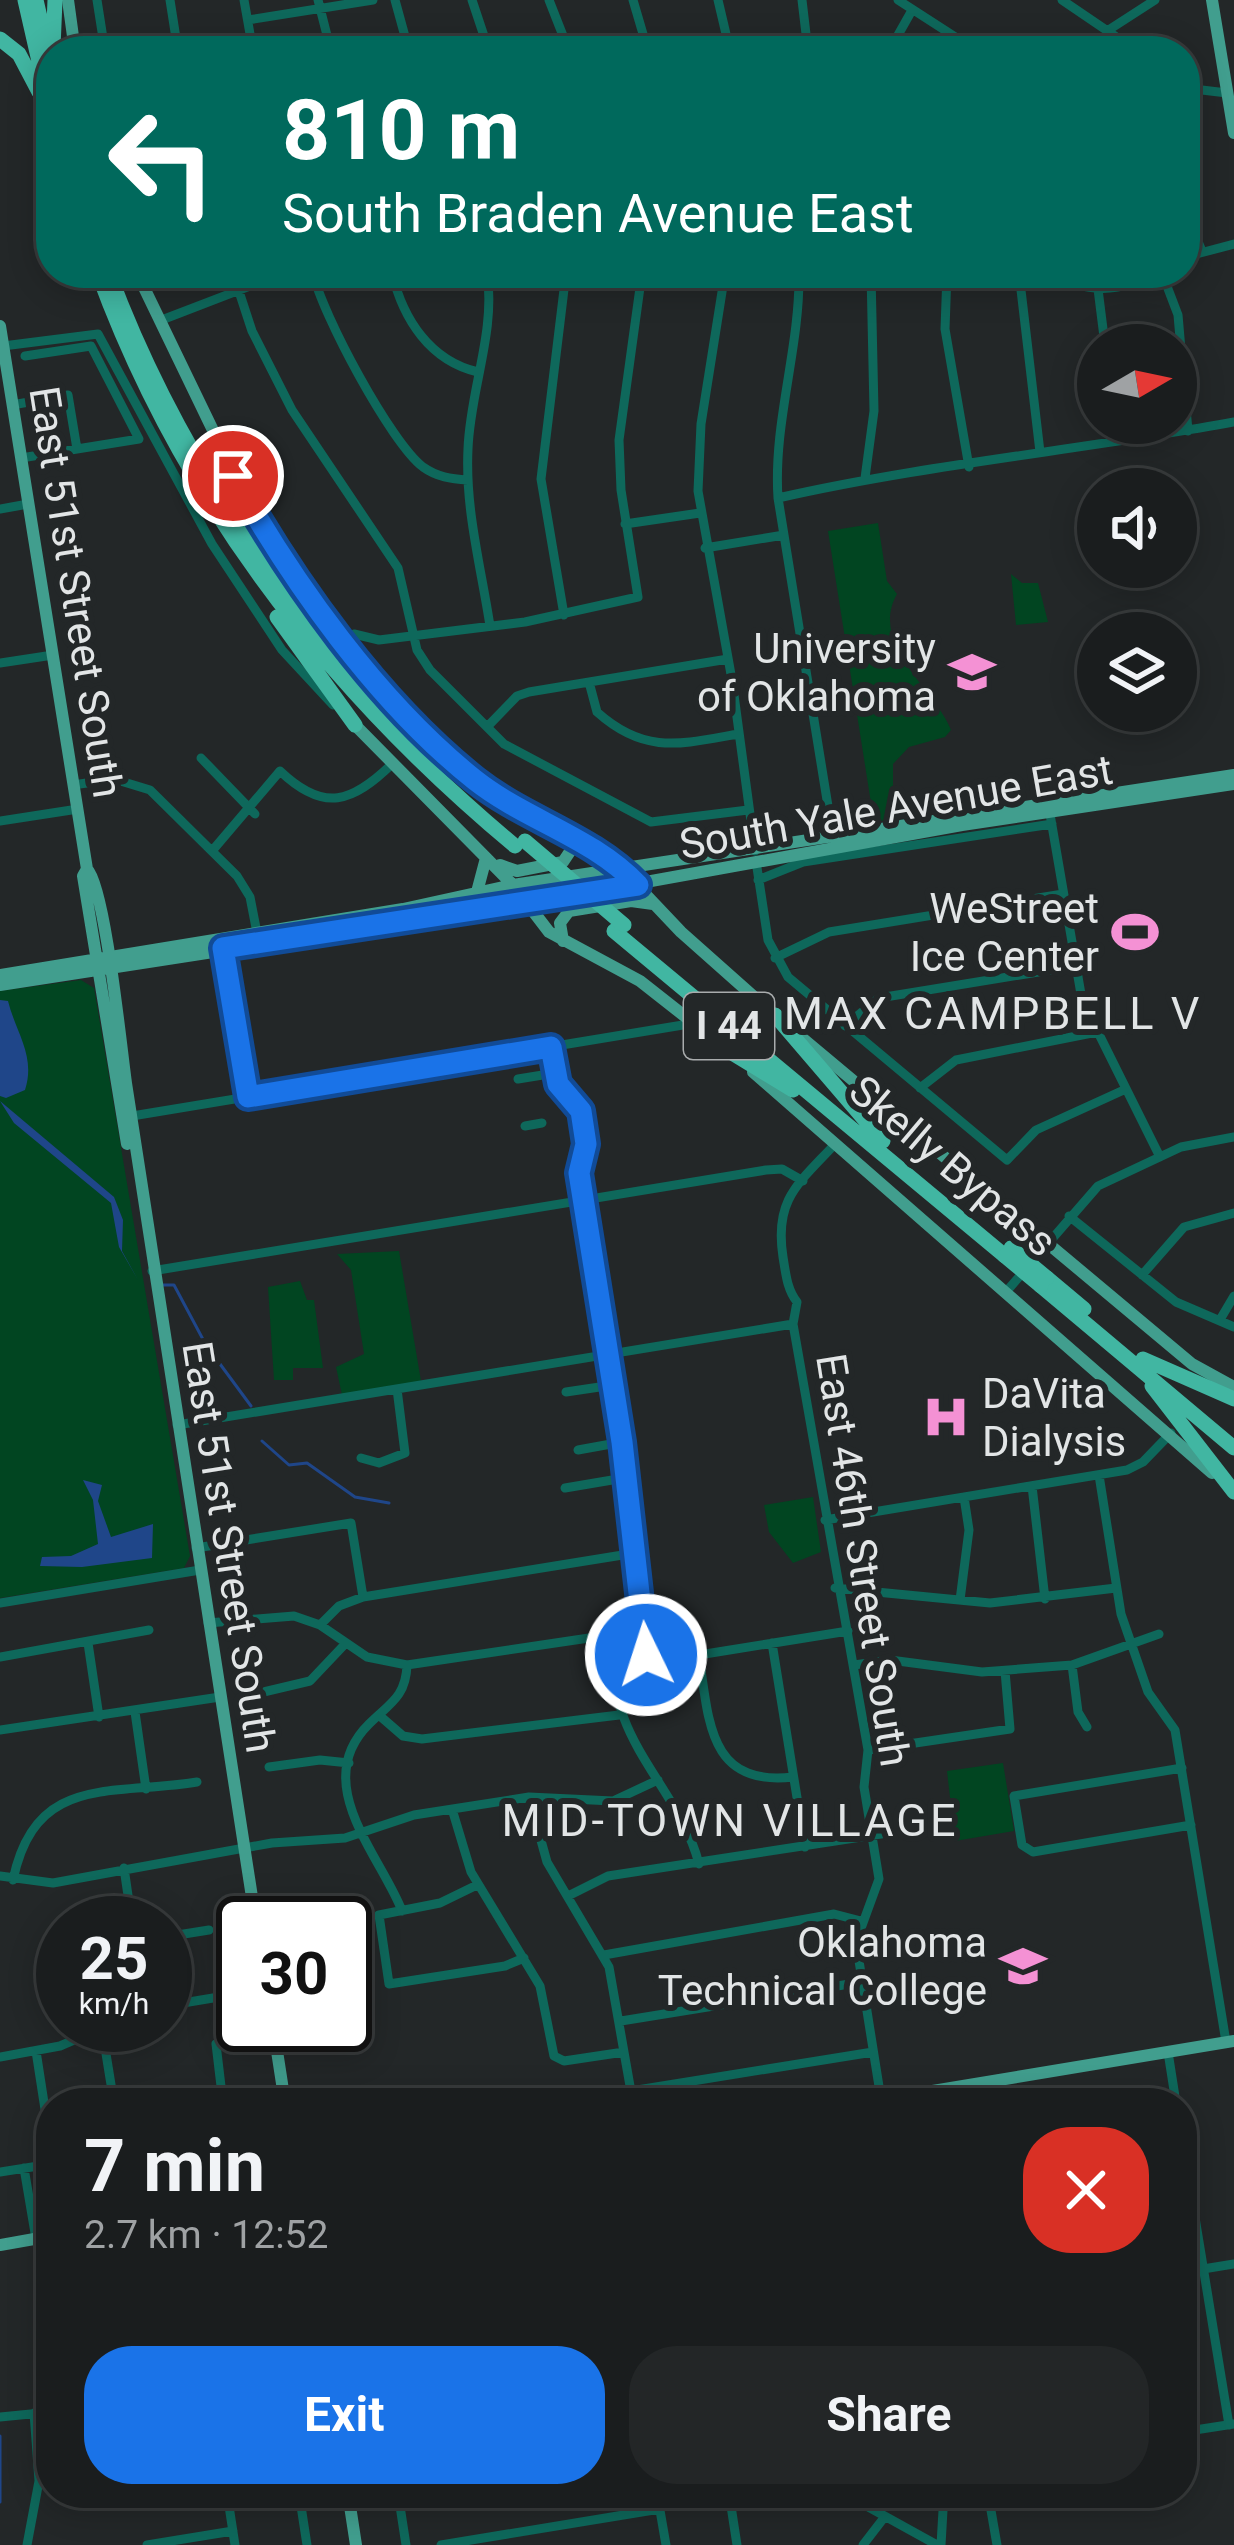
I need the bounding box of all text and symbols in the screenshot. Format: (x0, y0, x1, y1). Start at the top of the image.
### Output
text: 810 m (282, 81, 520, 180)
icon: left (84, 84, 240, 240)
text: South Braden Avenue East (282, 182, 914, 245)
north arrow (1077, 324, 1197, 444)
map controls (1077, 324, 1197, 732)
street label: East 51st Street South (19, 383, 133, 801)
pin (182, 425, 284, 527)
icon: arrive (200, 443, 266, 509)
button: sound (1077, 468, 1197, 588)
button: layers (1077, 612, 1197, 732)
place label: University of Oklahoma (697, 624, 936, 721)
school or university icon: University of Oklahoma (947, 647, 997, 697)
street label: South Yale Avenue East (676, 745, 1116, 869)
place label: WeStreet Ice Center (910, 884, 1099, 981)
sports icon: WeStreet Ice Center (1110, 907, 1160, 957)
district label: MAX CAMPBELL V (784, 987, 1202, 1040)
road number: I 44 (684, 993, 774, 1059)
street label: Skelly Bypass (840, 1065, 1066, 1267)
street label: East 51st Street South (172, 1338, 286, 1756)
street label: East 46th Street South (806, 1350, 920, 1770)
place label: DaVita Dialysis (982, 1369, 1126, 1466)
hospital icon: DaVita Dialysis (921, 1392, 971, 1442)
position arrow (583, 1592, 709, 1718)
district label: MID-TOWN VILLAGE (502, 1794, 959, 1847)
speed limit sign: 30 (216, 1896, 372, 2052)
place label: Oklahoma Technical College (658, 1918, 987, 2015)
text: 25 (80, 1923, 148, 1994)
school or university icon: Oklahoma Technical College (998, 1941, 1048, 1991)
text: km/h (79, 1986, 149, 2021)
text: 7 min (84, 2124, 265, 2209)
button: close (1023, 2127, 1149, 2253)
text: 2.7 km · 12:52 (84, 2212, 328, 2258)
button: Exit (84, 2346, 605, 2484)
button: Share (629, 2346, 1149, 2484)

